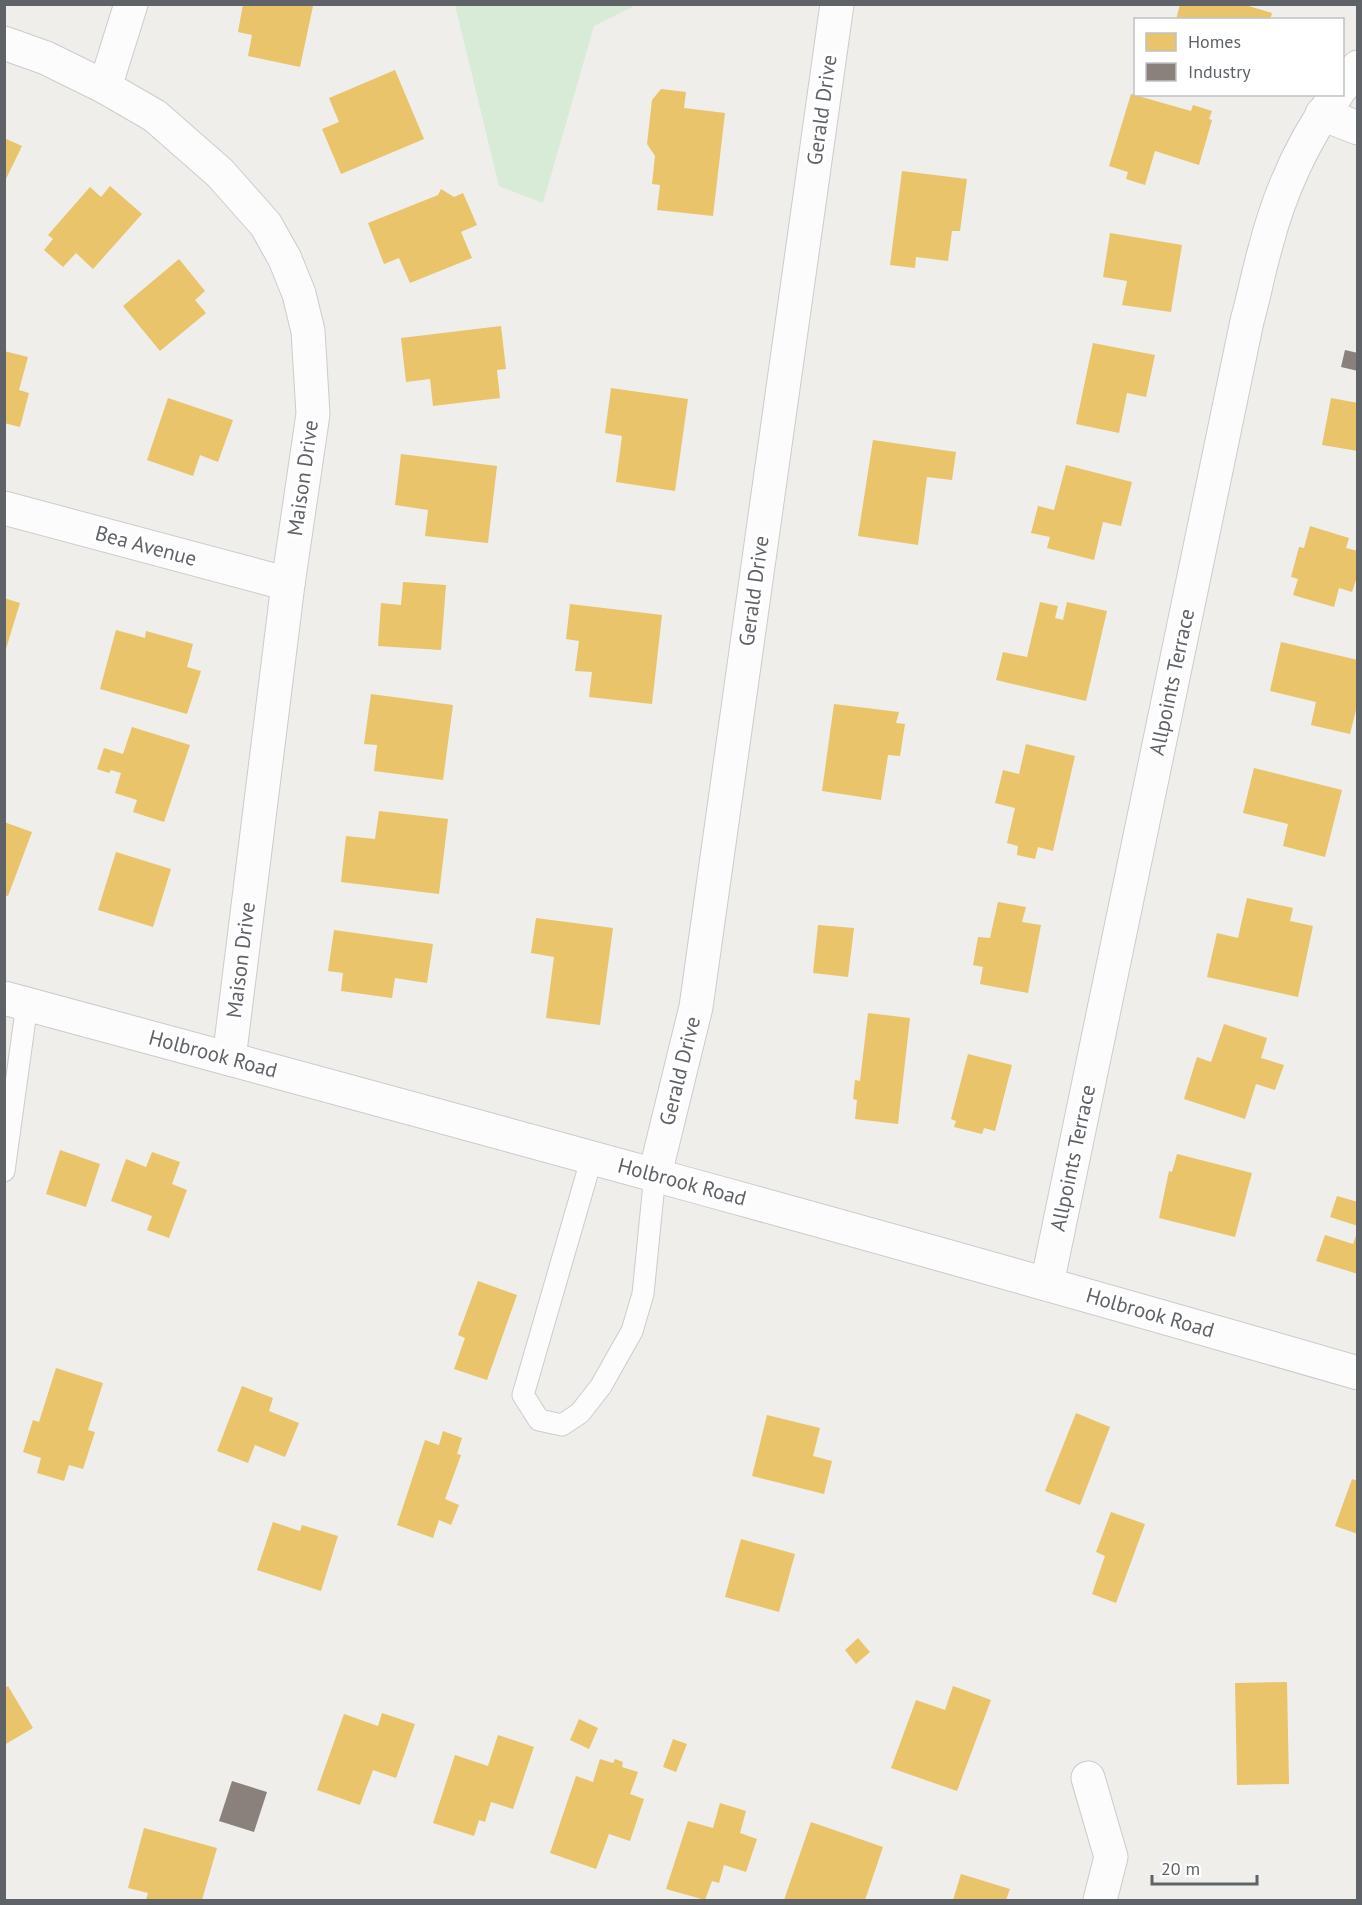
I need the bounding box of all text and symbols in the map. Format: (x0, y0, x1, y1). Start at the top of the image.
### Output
legend (1134, 18, 1344, 96)
text: Homes (1188, 30, 1241, 53)
street label: Gerald Drive (800, 53, 843, 167)
text: Industry (1188, 60, 1251, 83)
street label: Maison Drive (281, 418, 324, 538)
street label: Bea Avenue (92, 519, 200, 572)
street label: Gerald Drive (732, 534, 775, 648)
street label: Allpoints Terrace (1143, 606, 1200, 758)
street label: Maison Drive (220, 900, 261, 1020)
street label: Gerald Drive (653, 1014, 706, 1128)
street label: Holbrook Road (146, 1023, 280, 1084)
street label: Allpoints Terrace (1044, 1082, 1101, 1234)
street label: Holbrook Road (615, 1151, 749, 1212)
street label: Holbrook Road (1083, 1281, 1217, 1344)
scale bar (1152, 1848, 1257, 1886)
text: 20 m (1161, 1857, 1200, 1880)

